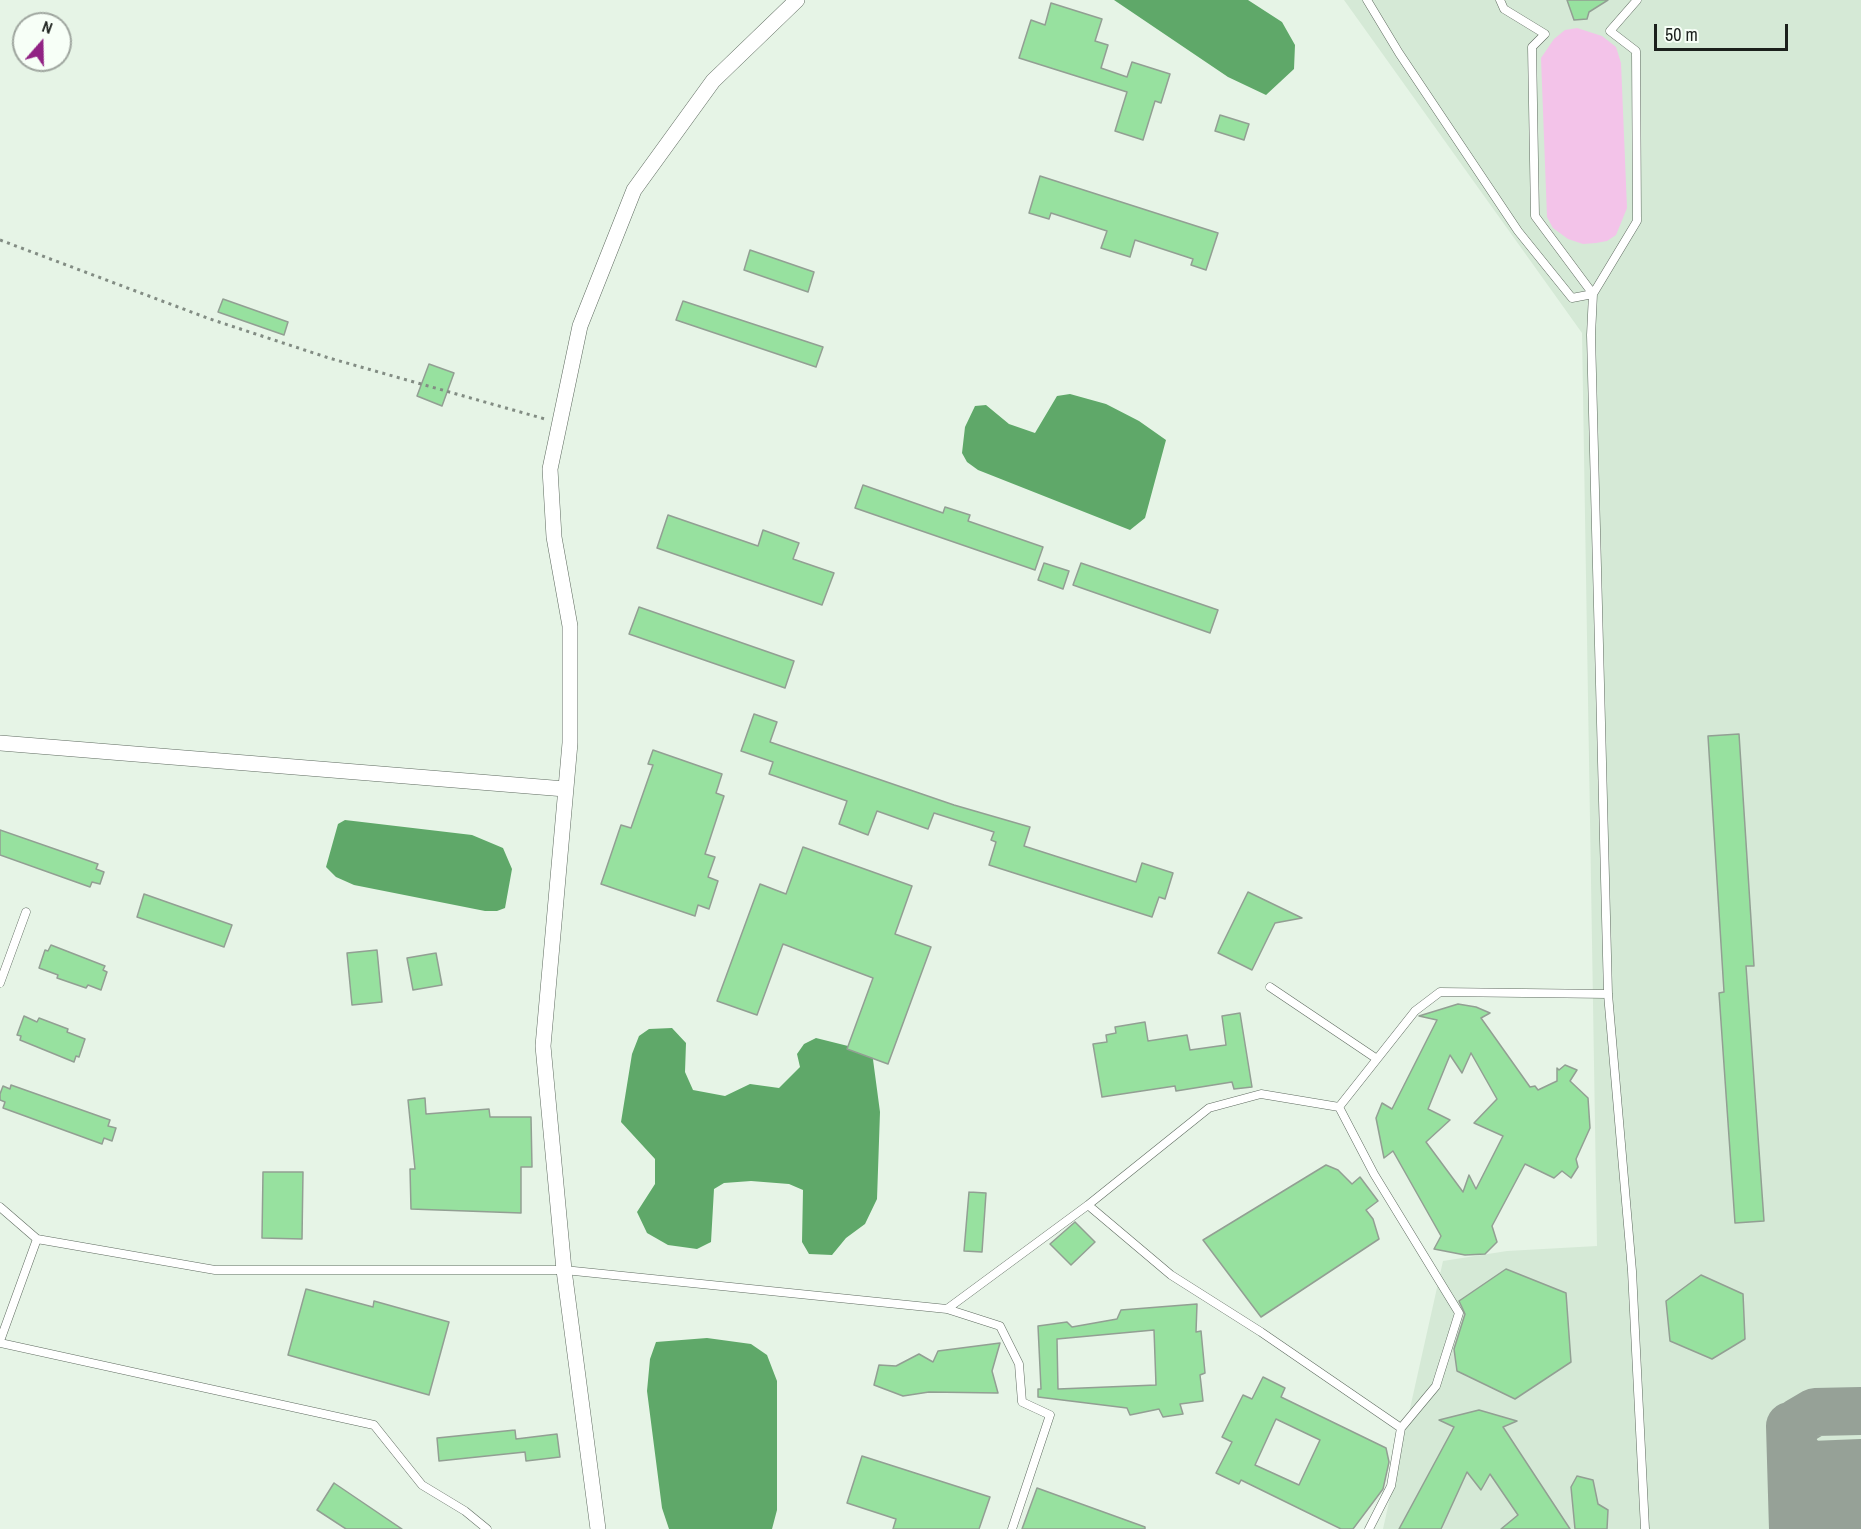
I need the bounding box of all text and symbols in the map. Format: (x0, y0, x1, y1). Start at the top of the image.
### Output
north arrow (12, 12, 72, 72)
scale bar (1657, 12, 1790, 50)
text: N (39, 15, 56, 39)
text: 50 m (1665, 22, 1698, 47)

